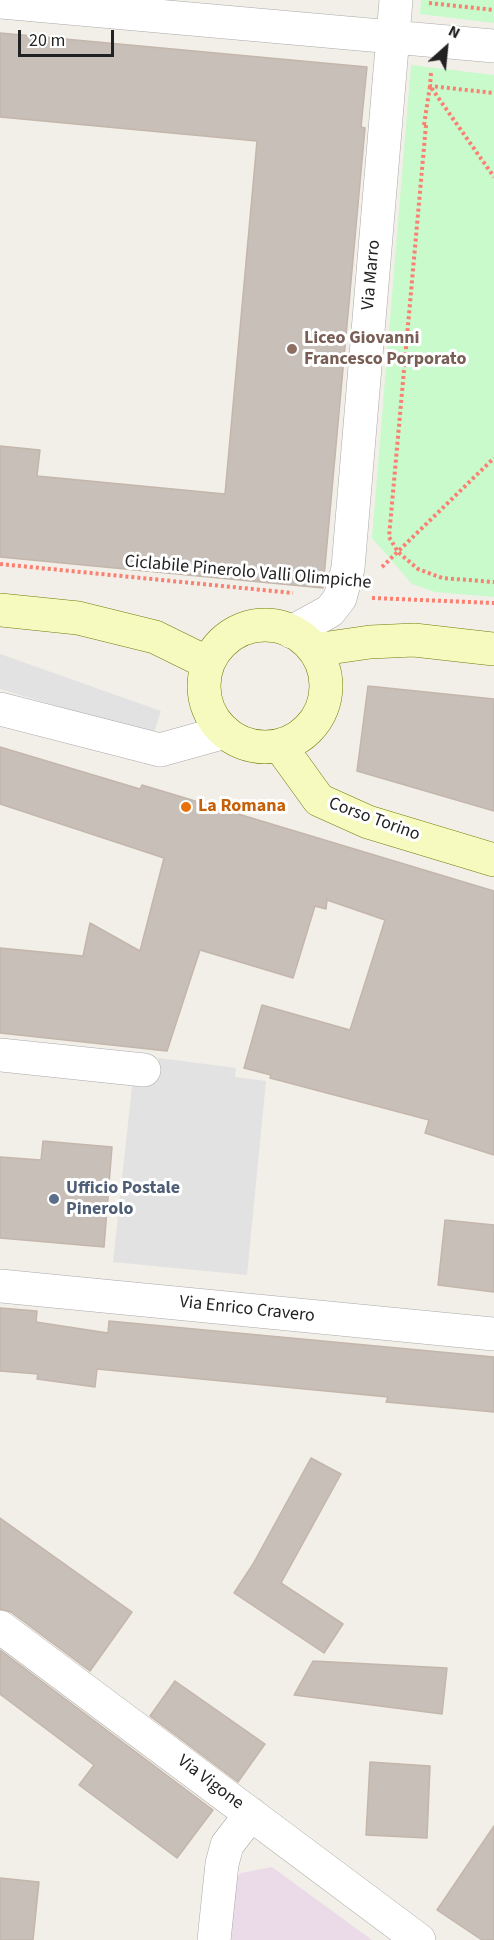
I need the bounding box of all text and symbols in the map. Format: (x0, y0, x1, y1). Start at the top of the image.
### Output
scale bar (21, 18, 117, 56)
north arrow (416, 18, 476, 78)
text: N (444, 20, 464, 44)
text: 20 m (29, 28, 65, 53)
street label: Via Marro (358, 239, 386, 311)
place label: Liceo Giovanni Francesco Porporato (304, 328, 466, 370)
marker: Liceo Giovanni Francesco Porporato (285, 342, 299, 356)
street label: Ciclabile Pinerolo Valli Olimpiche (124, 551, 372, 595)
street label: Corso Torino (325, 794, 423, 846)
place label: La Romana (198, 796, 286, 818)
marker: La Romana (179, 800, 193, 814)
place label: Ufficio Postale Pinerolo (66, 1178, 180, 1220)
marker: Ufficio Postale Pinerolo (47, 1192, 61, 1206)
street label: Via Enrico Cravero (178, 1292, 316, 1328)
street label: Via Vigone (173, 1751, 247, 1815)

